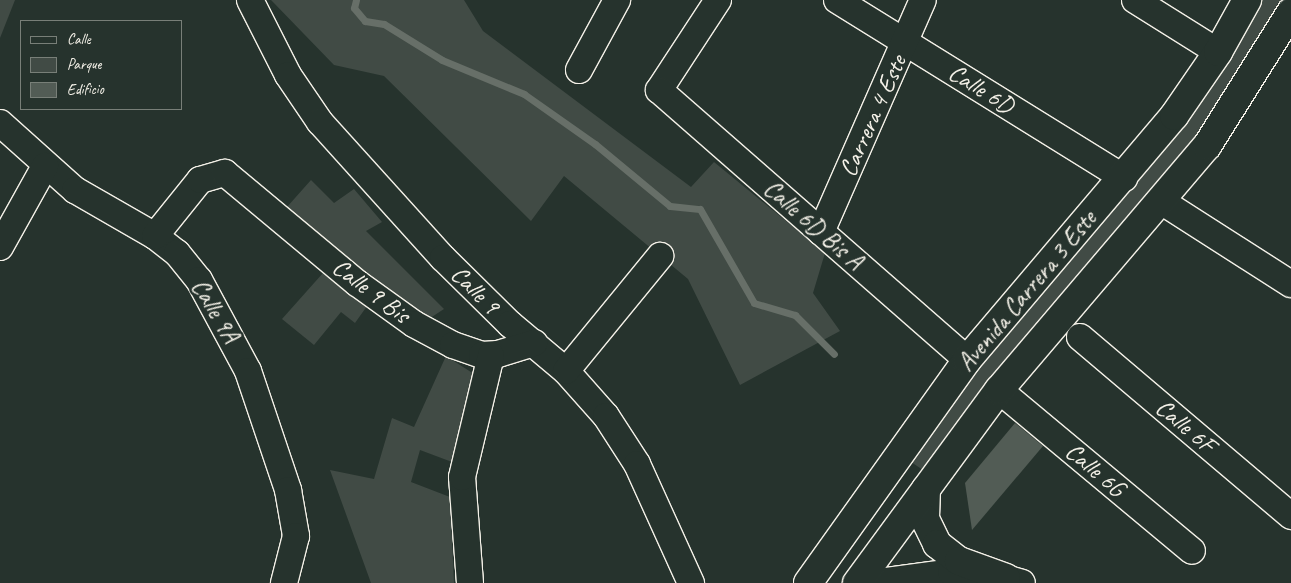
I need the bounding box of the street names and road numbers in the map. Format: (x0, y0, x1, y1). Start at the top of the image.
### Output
street label: Carrera 4 Este (833, 51, 913, 181)
street label: Calle 6D (943, 57, 1019, 121)
street label: Calle 6D Bis A (757, 174, 869, 276)
street label: Avenida Carrera 3 Este (951, 205, 1103, 377)
street label: Calle 9 Bis (326, 252, 416, 330)
street label: Calle 9 (444, 259, 506, 321)
street label: Calle 9A (184, 274, 246, 348)
street label: Calle 6F (1149, 393, 1221, 459)
street label: Calle 6G (1059, 436, 1131, 504)

